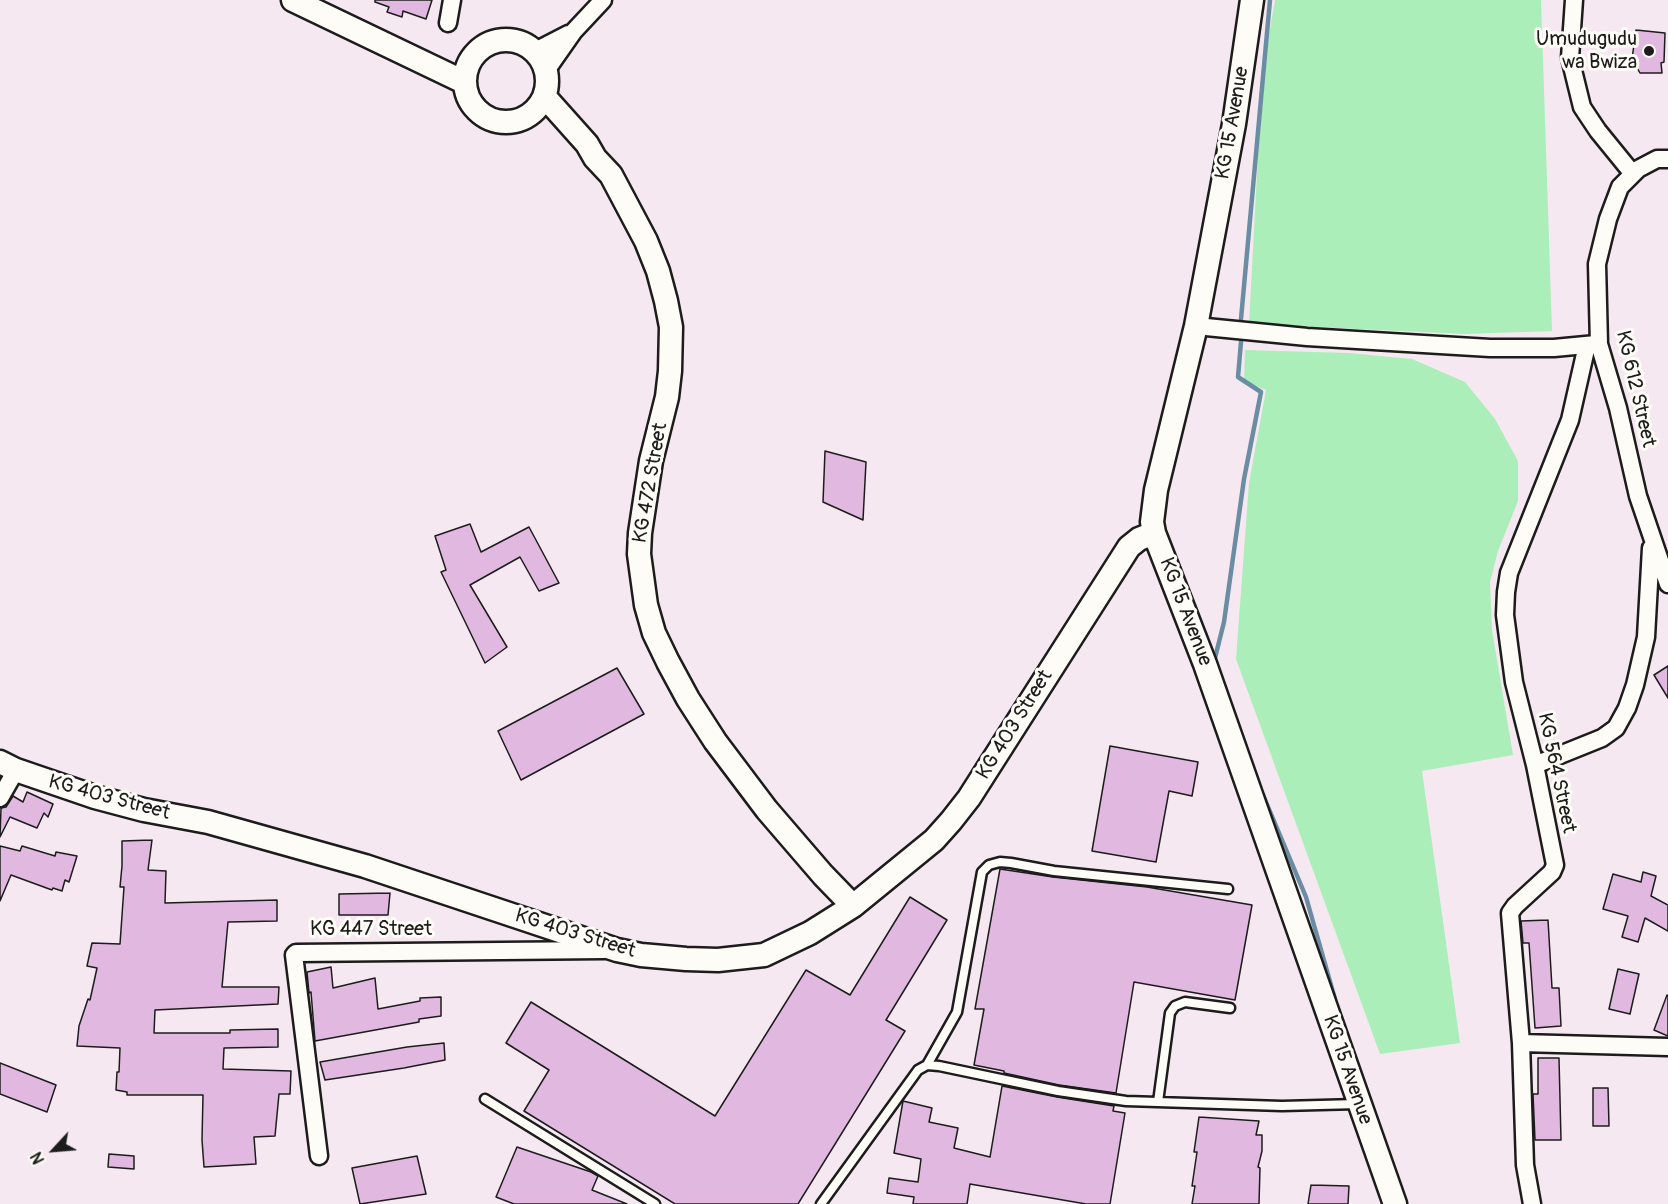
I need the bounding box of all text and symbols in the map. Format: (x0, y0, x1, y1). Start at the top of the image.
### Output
place label: Umudugudu wa Bwiza (1536, 28, 1637, 75)
marker: Umudugudu wa Bwiza (1642, 44, 1656, 58)
street label: KG 15 Avenue (1211, 65, 1255, 181)
street label: KG 612 Street (1610, 328, 1660, 450)
street label: KG 472 Street (629, 421, 673, 545)
street label: KG 15 Avenue (1153, 554, 1217, 670)
street label: KG 403 Street (972, 666, 1058, 784)
street label: KG 564 Street (1532, 711, 1580, 835)
street label: KG 403 Street (46, 770, 172, 826)
street label: KG 403 Street (512, 904, 638, 964)
street label: KG 447 Street (310, 918, 432, 942)
street label: KG 15 Avenue (1317, 1012, 1377, 1128)
north arrow (24, 1120, 84, 1180)
text: N (26, 1149, 49, 1167)

